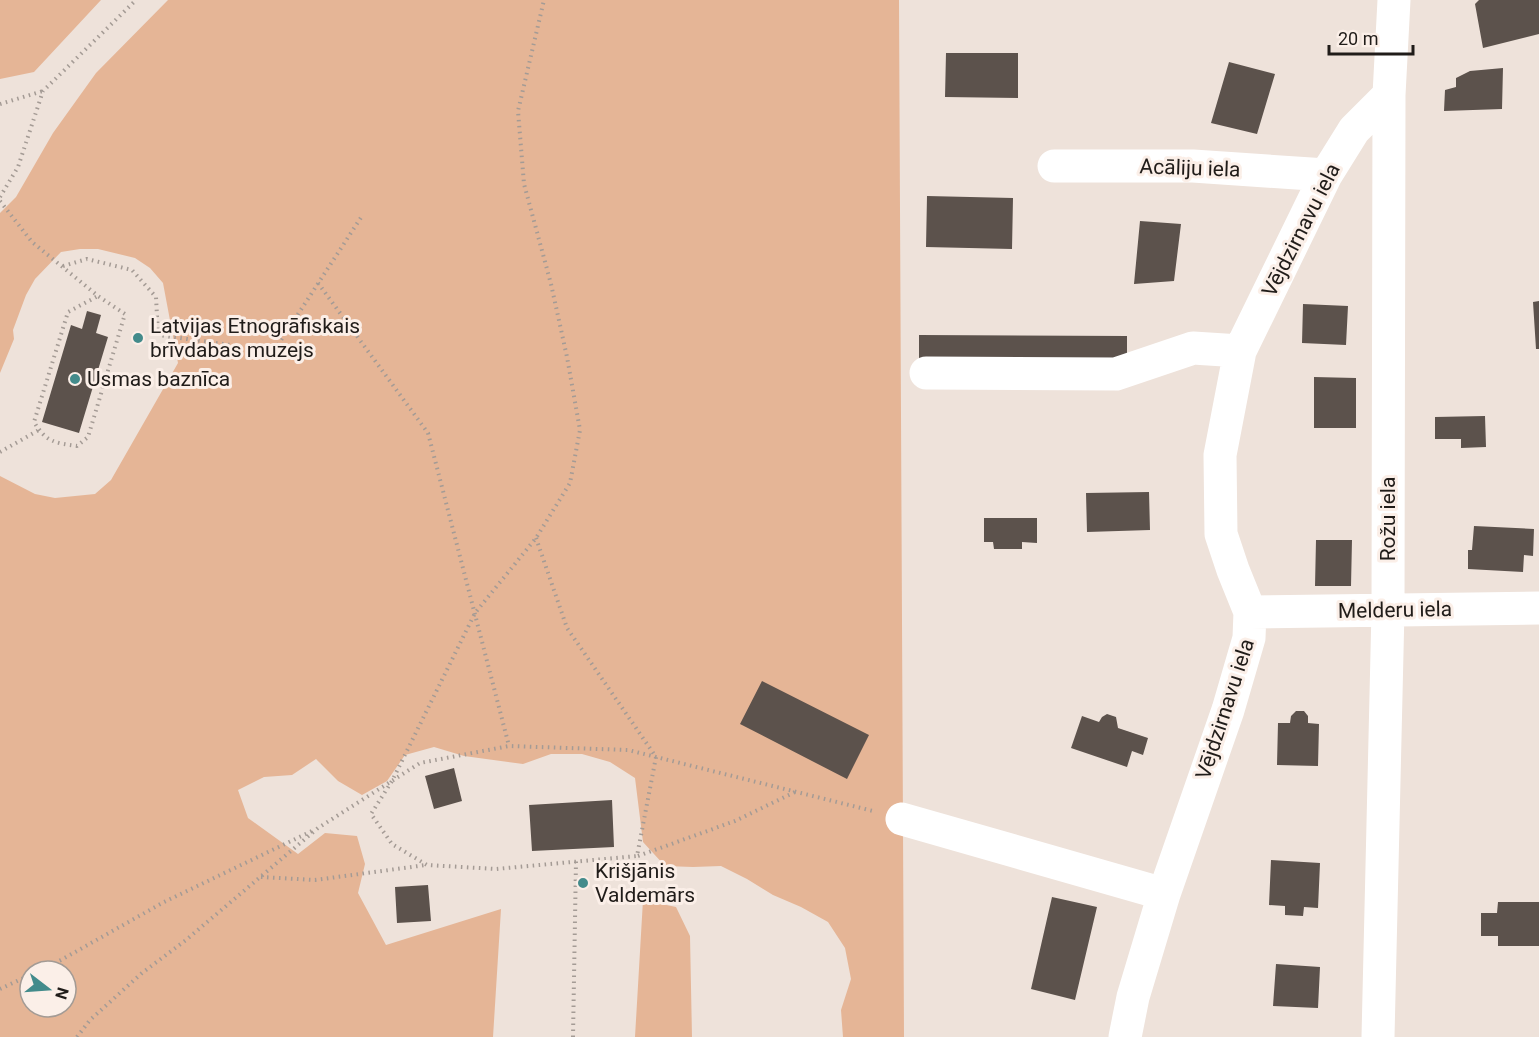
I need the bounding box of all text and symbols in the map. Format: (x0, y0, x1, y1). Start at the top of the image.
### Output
scale bar (1329, 18, 1413, 56)
text: 20 m (1338, 28, 1378, 49)
street label: Acāliju iela (1139, 154, 1241, 182)
street label: Vējdzirnavu iela (1257, 159, 1345, 301)
place label: Latvijas Etnogrāfiskais brīvdabas muzejs (150, 314, 360, 362)
marker: Latvijas Etnogrāfiskais brīvdabas muzejs (131, 331, 145, 345)
place label: Usmas baznīca (87, 367, 230, 391)
marker: Usmas baznīca (68, 372, 82, 386)
street label: Rožu iela (1376, 477, 1400, 561)
street label: Melderu iela (1338, 597, 1452, 623)
street label: Vējdzirnavu iela (1191, 636, 1259, 782)
place label: Krišjānis Valdemārs (595, 859, 695, 907)
marker: Krišjānis Valdemārs (576, 876, 590, 890)
north arrow (18, 959, 78, 1019)
text: N (51, 985, 73, 1001)

